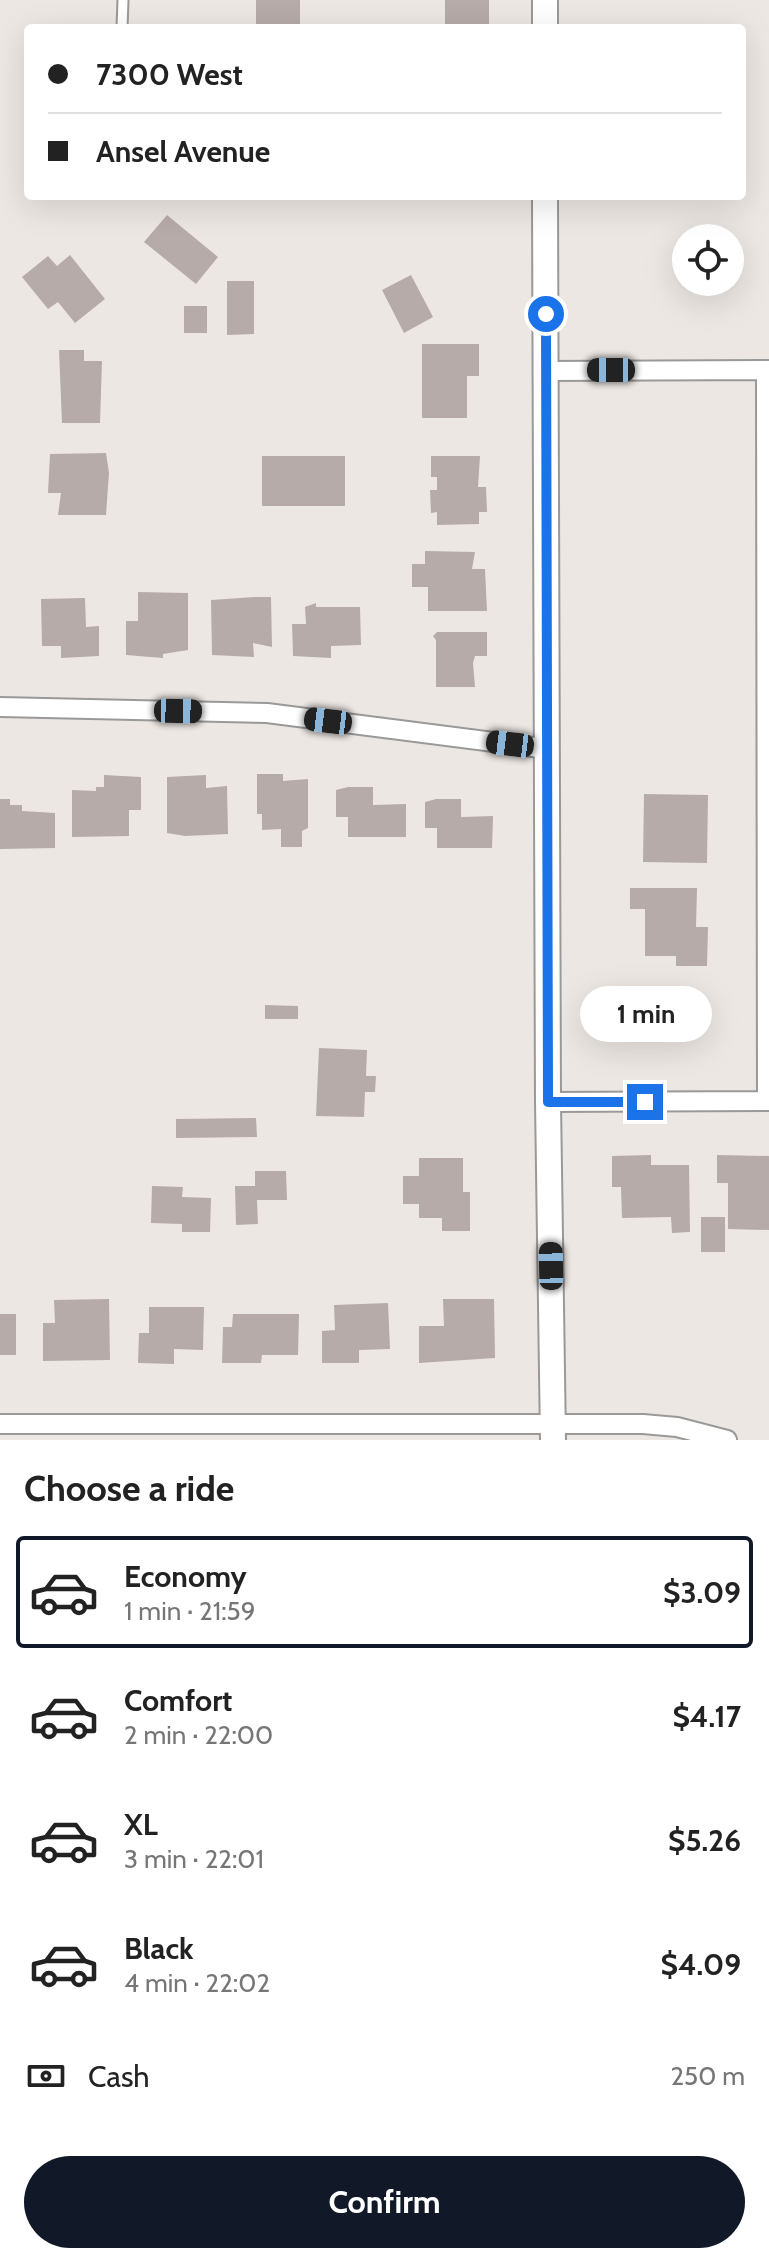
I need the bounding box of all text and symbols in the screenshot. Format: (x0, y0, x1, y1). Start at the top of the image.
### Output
text: 7300 West (96, 56, 243, 93)
text: Ansel Avenue (96, 133, 270, 170)
map controls (672, 224, 744, 296)
button: locate (672, 224, 744, 296)
route start (528, 296, 564, 332)
car (587, 358, 635, 382)
car (154, 699, 202, 723)
car (303, 706, 353, 736)
car (485, 729, 535, 759)
callout: 1 min (579, 986, 711, 1042)
text: 1 min (617, 998, 675, 1030)
route end (627, 1084, 663, 1120)
car (539, 1242, 563, 1290)
text: Choose a ride (24, 1466, 234, 1510)
icon: car (28, 1556, 100, 1628)
text: Economy (124, 1558, 247, 1595)
text: $3.09 (663, 1574, 741, 1611)
text: 1 min · 21:59 (124, 1595, 255, 1627)
icon: car (28, 1680, 100, 1752)
text: Comfort (124, 1682, 232, 1719)
text: $4.17 (672, 1698, 741, 1735)
text: 2 min · 22:00 (124, 1719, 273, 1751)
icon: car (28, 1804, 100, 1876)
text: XL (124, 1806, 158, 1843)
text: $5.26 (668, 1822, 741, 1859)
text: 3 min · 22:01 (124, 1843, 264, 1875)
icon: car (28, 1928, 100, 2000)
text: Black (124, 1930, 194, 1967)
text: $4.09 (661, 1946, 741, 1983)
text: 4 min · 22:02 (124, 1967, 270, 1999)
icon: cash (24, 2054, 68, 2098)
text: Cash (88, 2058, 150, 2095)
text: 250 m (671, 2060, 745, 2092)
button: Confirm (24, 2156, 745, 2248)

